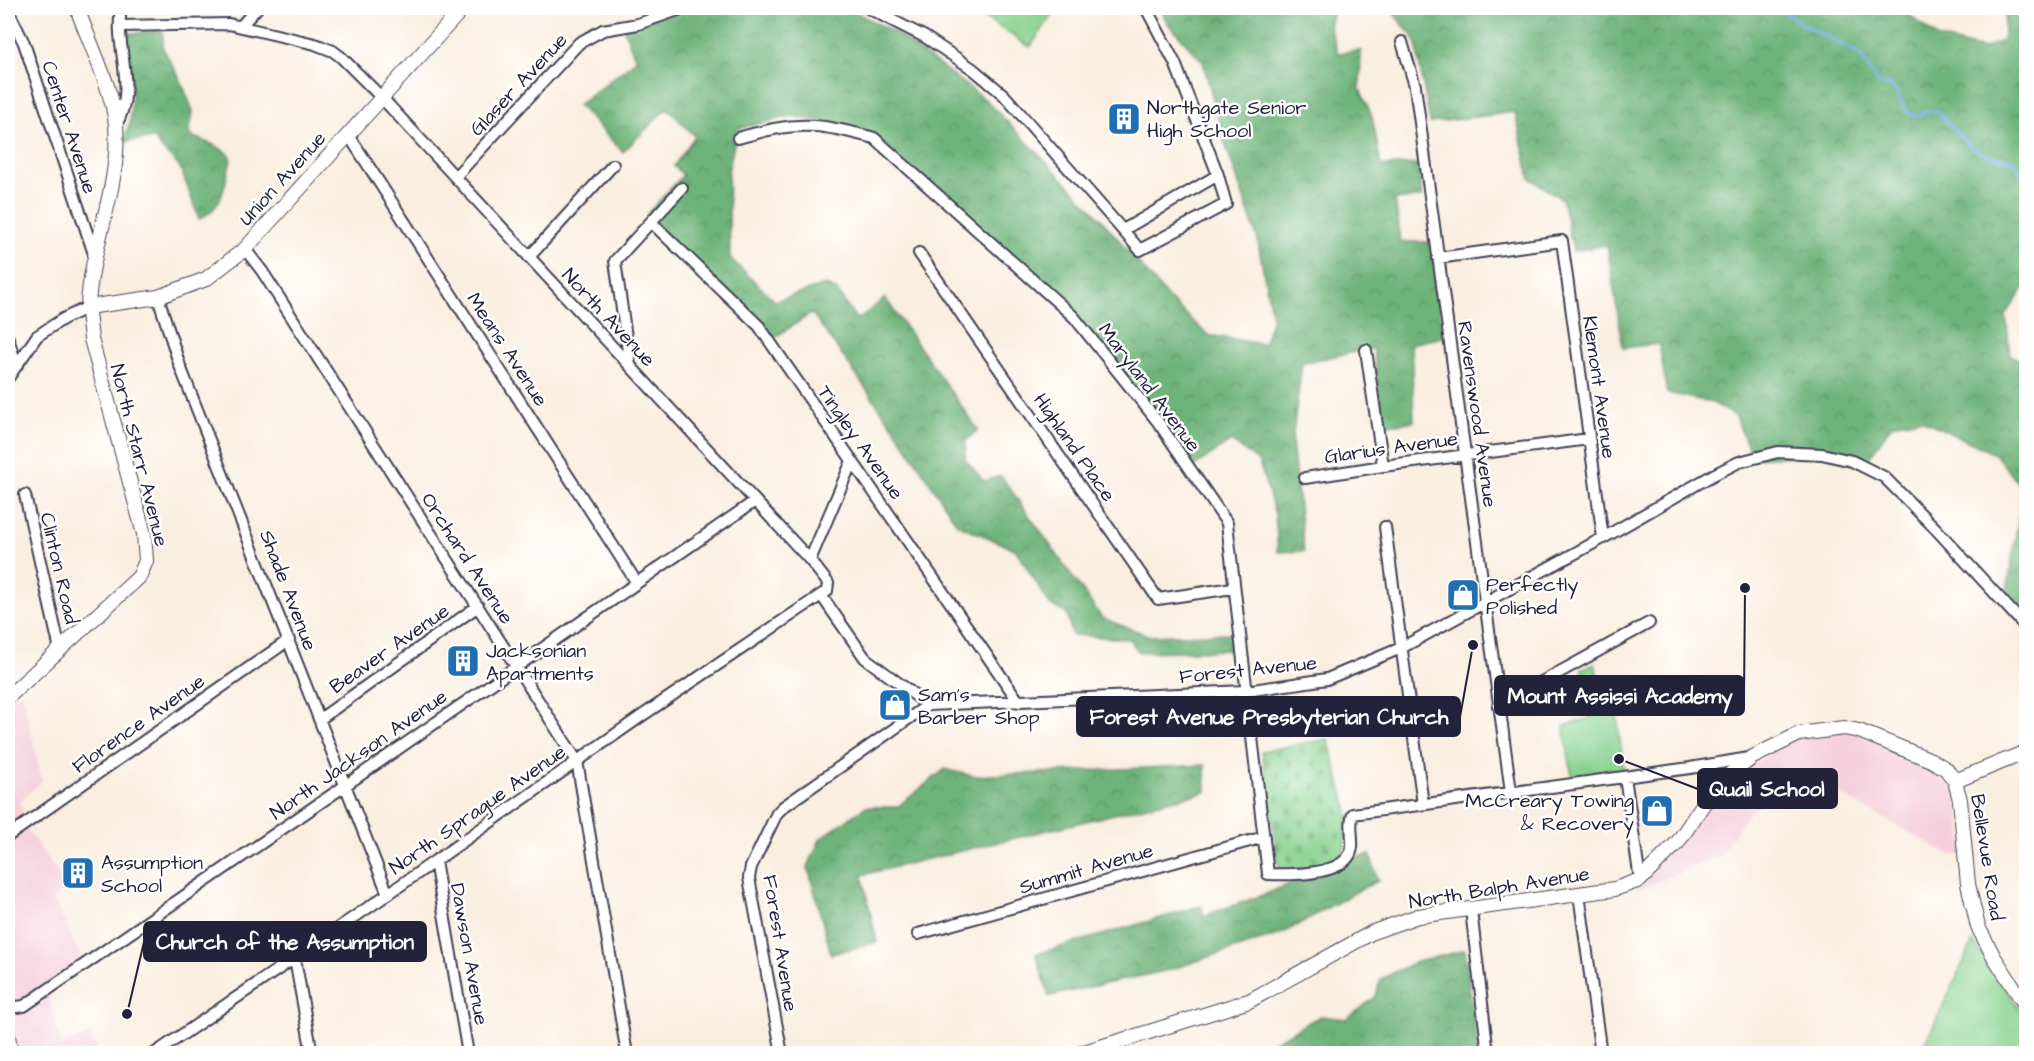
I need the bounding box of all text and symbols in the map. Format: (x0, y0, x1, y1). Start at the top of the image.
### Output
street label: Glaser Avenue (463, 27, 574, 143)
street label: Center Avenue (34, 57, 104, 197)
place label: Northgate Senior High School (1147, 94, 1306, 146)
building icon: Northgate Senior High School (1106, 101, 1142, 137)
street label: Union Avenue (233, 125, 333, 232)
street label: North Avenue (555, 262, 662, 373)
street label: Means Avenue (460, 287, 555, 412)
street label: Klemont Avenue (1575, 314, 1623, 461)
street label: Maryland Avenue (1090, 317, 1207, 459)
street label: Ravenswood Avenue (1450, 319, 1504, 509)
street label: North Starr Avenue (103, 361, 175, 550)
street label: Tingley Avenue (810, 380, 910, 506)
street label: Highland Place (1026, 388, 1122, 508)
street label: Glarius Avenue (1323, 425, 1460, 471)
street label: Orchard Avenue (414, 487, 520, 630)
street label: Clinton Road (33, 510, 85, 627)
street label: Shade Avenue (252, 526, 324, 655)
place label: Perfectly Polished (1486, 571, 1578, 622)
shop icon: Perfectly Polished (1445, 577, 1481, 613)
street label: Beaver Avenue (324, 597, 455, 701)
place label: Jacksonian Apartments (486, 637, 594, 688)
building icon: Jacksonian Apartments (445, 643, 481, 679)
street label: Forest Avenue (1178, 649, 1318, 691)
street label: Florence Avenue (66, 667, 211, 780)
callout: Mount Assissi Academy (1495, 676, 1744, 715)
place label: Sam's Barber Shop (918, 681, 1040, 732)
text: Mount Assissi Academy (1507, 682, 1733, 714)
street label: North Jackson Avenue (264, 683, 453, 827)
shop icon: Sam's Barber Shop (877, 687, 913, 723)
callout: Forest Avenue Presbyterian Church (1077, 697, 1460, 736)
text: Forest Avenue Presbyterian Church (1090, 703, 1449, 735)
street label: North Sprague Avenue (383, 738, 572, 882)
callout: Quail School (1698, 769, 1837, 808)
text: Quail School (1709, 775, 1825, 804)
place label: McCreary Towing & Recovery (1465, 787, 1634, 839)
street label: Bellevue Road (1963, 792, 2011, 922)
shop icon: McCreary Towing & Recovery (1639, 793, 1675, 829)
street label: Summit Avenue (1016, 836, 1157, 901)
place label: Assumption School (101, 849, 203, 900)
building icon: Assumption School (60, 855, 96, 891)
street label: North Balph Avenue (1407, 860, 1592, 916)
street label: Forest Avenue (755, 873, 805, 1014)
street label: Dawson Avenue (443, 881, 495, 1027)
callout: Church of the Assumption (144, 922, 426, 961)
text: Church of the Assumption (156, 928, 415, 958)

